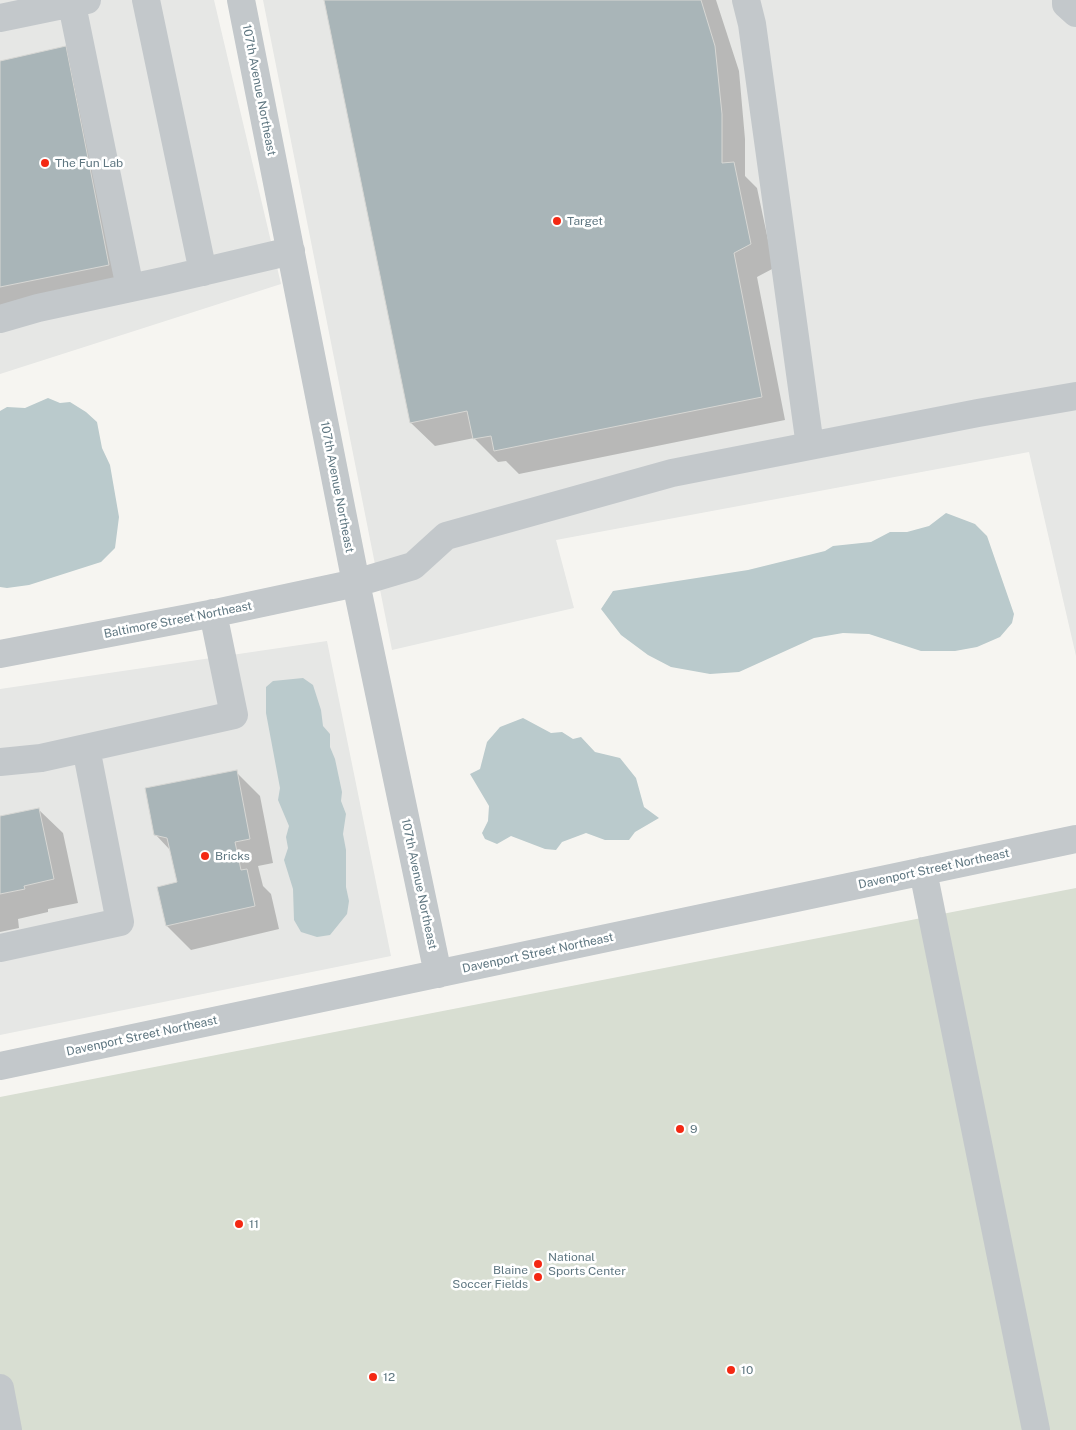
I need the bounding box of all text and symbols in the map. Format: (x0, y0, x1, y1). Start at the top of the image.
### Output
street label: 107th Avenue Northeast (239, 23, 279, 157)
place label: The Fun Lab (55, 156, 123, 170)
marker: The Fun Lab (39, 157, 51, 169)
place label: Target (567, 214, 603, 228)
marker: Target (551, 215, 563, 227)
street label: 107th Avenue Northeast (317, 420, 357, 554)
street label: Baltimore Street Northeast (103, 599, 253, 641)
street label: 107th Avenue Northeast (398, 817, 440, 951)
street label: Davenport Street Northeast (857, 846, 1011, 892)
place label: Bricks (215, 849, 250, 863)
marker: Bricks (199, 850, 211, 862)
street label: Davenport Street Northeast (461, 930, 615, 976)
street label: Davenport Street Northeast (65, 1013, 219, 1059)
place label: 9 (690, 1122, 697, 1136)
marker: 9 (674, 1123, 686, 1135)
place label: 11 (249, 1217, 259, 1231)
marker: 11 (233, 1218, 245, 1230)
place label: National Sports Center (548, 1250, 626, 1278)
marker: National Sports Center (532, 1258, 544, 1270)
place label: Blaine Soccer Fields (452, 1263, 528, 1291)
marker: Blaine Soccer Fields (532, 1271, 544, 1283)
place label: 10 (741, 1363, 753, 1377)
marker: 10 (725, 1364, 737, 1376)
place label: 12 (383, 1370, 395, 1384)
marker: 12 (367, 1371, 379, 1383)

